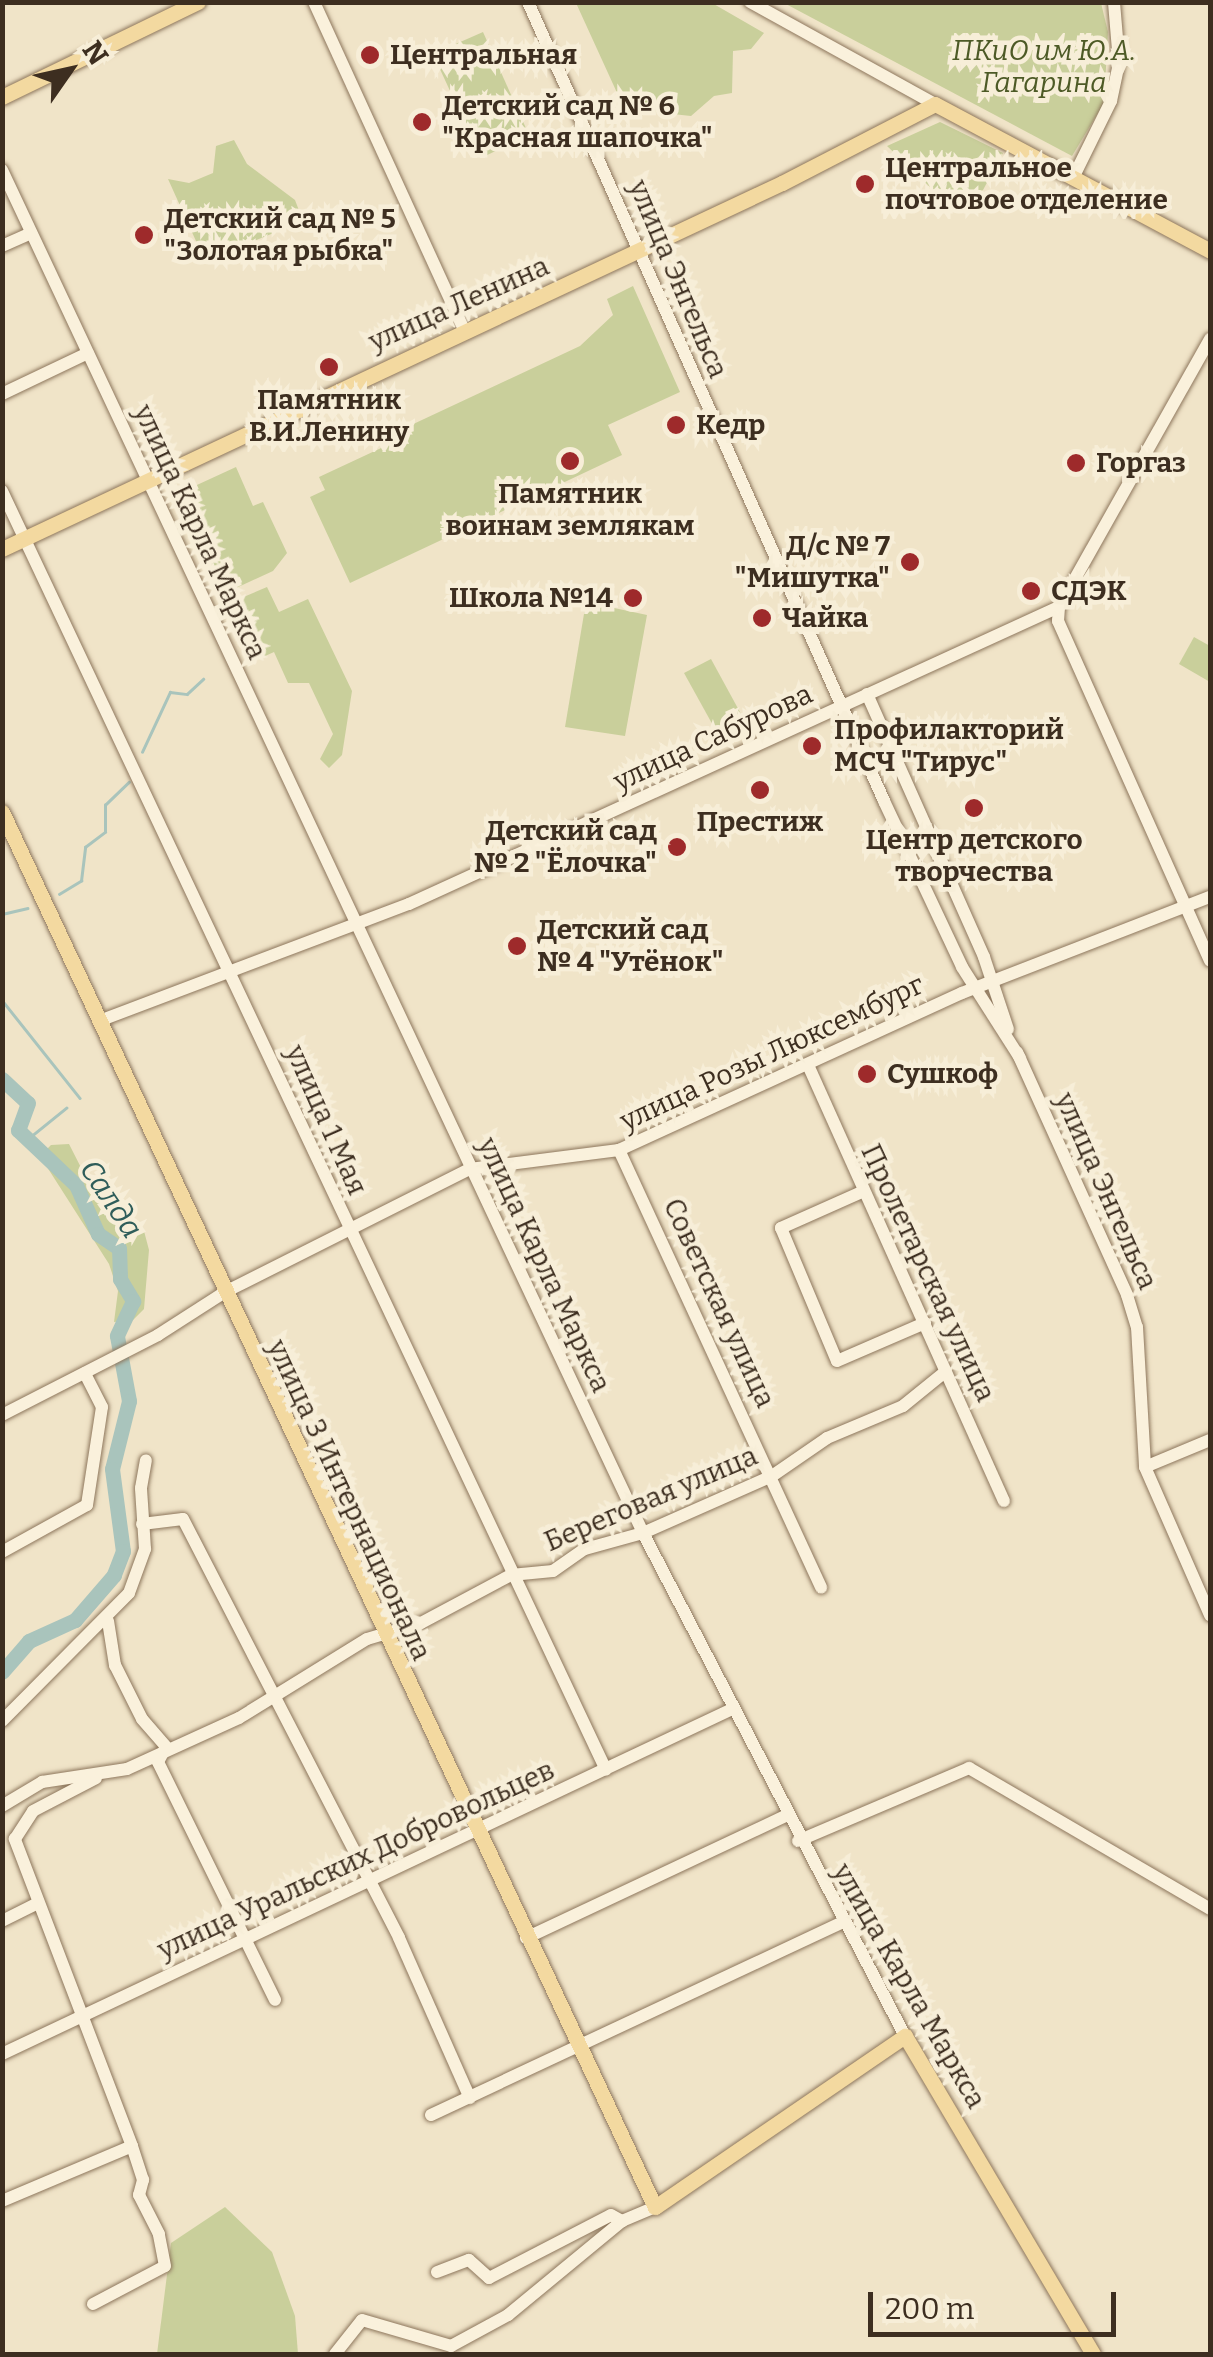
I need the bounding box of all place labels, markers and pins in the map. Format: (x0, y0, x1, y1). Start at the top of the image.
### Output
place label: Центральная (390, 38, 577, 72)
marker: Центральная (359, 44, 381, 66)
place label: Детский сад № 6 "Красная шапочка" (442, 89, 713, 155)
marker: Детский сад № 6 "Красная шапочка" (411, 111, 433, 133)
place label: Центральное почтовое отделение (885, 151, 1168, 217)
marker: Центральное почтовое отделение (854, 173, 876, 195)
place label: Детский сад № 5 "Золотая рыбка" (164, 202, 396, 268)
marker: Детский сад № 5 "Золотая рыбка" (133, 224, 155, 246)
marker: Памятник В.И.Ленину (318, 356, 340, 378)
place label: Памятник В.И.Ленину (249, 383, 409, 449)
place label: Кедр (696, 408, 765, 442)
marker: Кедр (665, 414, 687, 436)
place label: Горгаз (1096, 446, 1186, 480)
marker: Памятник воинам землякам (559, 450, 581, 472)
marker: Горгаз (1065, 452, 1087, 474)
place label: Памятник воинам землякам (445, 477, 695, 543)
place label: Д/с № 7 "Мишутка" (735, 529, 890, 595)
marker: Д/с № 7 "Мишутка" (899, 551, 921, 573)
place label: СДЭК (1051, 574, 1127, 608)
marker: СДЭК (1020, 580, 1042, 602)
place label: Школа №14 (449, 581, 613, 615)
marker: Школа №14 (622, 587, 644, 609)
place label: Чайка (782, 601, 868, 635)
marker: Чайка (751, 607, 773, 629)
place label: Профилакторий МСЧ "Тирус" (834, 713, 1064, 779)
marker: Профилакторий МСЧ "Тирус" (799, 733, 825, 759)
marker: Престиж (749, 779, 771, 801)
marker: Центр детского творчества (963, 797, 985, 819)
place label: Престиж (697, 805, 823, 839)
place label: Детский сад № 2 "Ёлочка" (474, 814, 657, 880)
place label: Центр детского творчества (865, 823, 1083, 889)
marker: Детский сад № 2 "Ёлочка" (666, 836, 688, 858)
place label: Детский сад № 4 "Утёнок" (537, 913, 724, 979)
marker: Детский сад № 4 "Утёнок" (506, 935, 528, 957)
place label: Сушкоф (887, 1057, 998, 1091)
marker: Сушкоф (856, 1063, 878, 1085)

